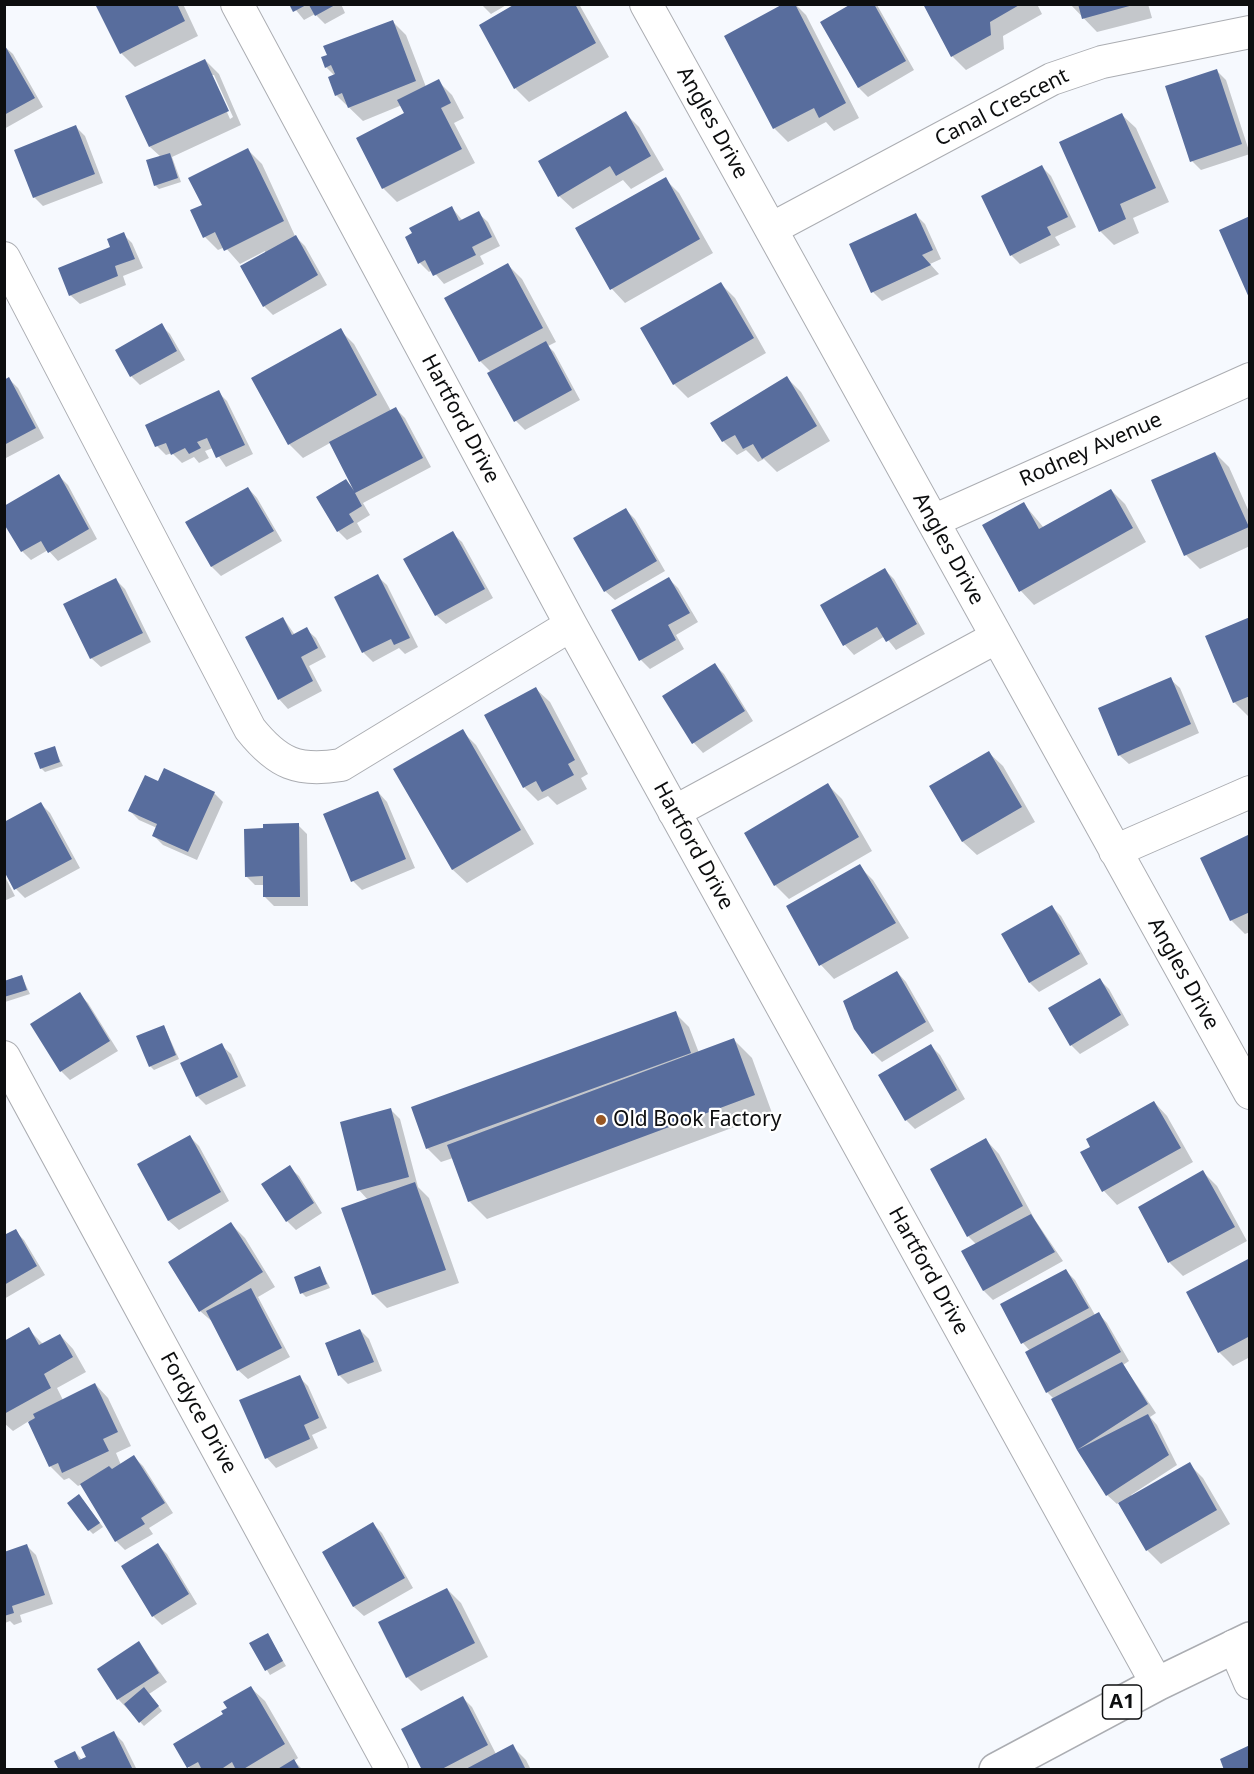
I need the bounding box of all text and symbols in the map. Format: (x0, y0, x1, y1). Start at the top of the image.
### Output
street label: Angles Drive (671, 63, 753, 183)
street label: Canal Crescent (931, 63, 1073, 153)
street label: Hartford Drive (416, 350, 504, 488)
street label: Rodney Avenue (1016, 407, 1166, 493)
street label: Angles Drive (907, 489, 989, 609)
street label: Hartford Drive (648, 778, 738, 914)
street label: Angles Drive (1142, 914, 1224, 1034)
place label: Old Book Factory (613, 1107, 781, 1133)
marker: Old Book Factory (594, 1113, 608, 1127)
street label: Hartford Drive (883, 1203, 973, 1339)
street label: Fordyce Drive (154, 1348, 242, 1478)
road number: A1 (1102, 1685, 1142, 1719)

